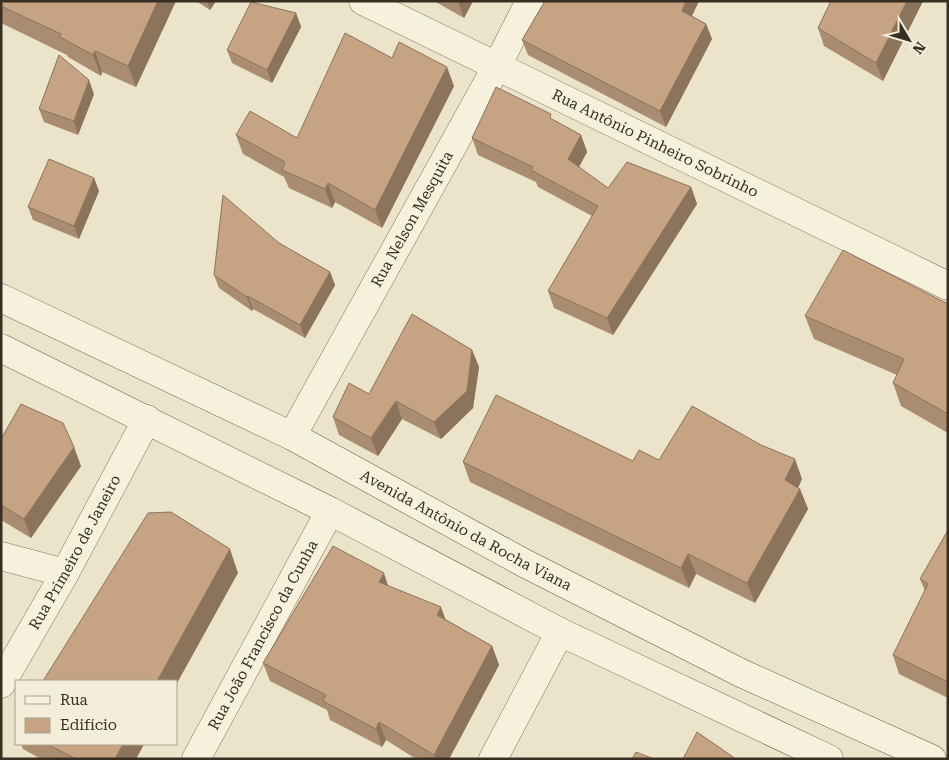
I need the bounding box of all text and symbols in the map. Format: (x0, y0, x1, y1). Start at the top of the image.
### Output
north arrow (884, 15, 934, 65)
text: N (909, 39, 929, 57)
street label: Rua Antônio Pinheiro Sobrinho (549, 85, 761, 201)
street label: Rua Nelson Mesquita (367, 148, 457, 290)
street label: Avenida Antônio da Rocha Viana (357, 466, 575, 595)
street label: Rua Primeiro de Janeiro (25, 472, 125, 633)
street label: Rua João Francisco da Cunha (204, 537, 322, 733)
legend (15, 680, 178, 745)
text: Rua (60, 691, 88, 709)
text: Edifício (60, 716, 117, 734)

